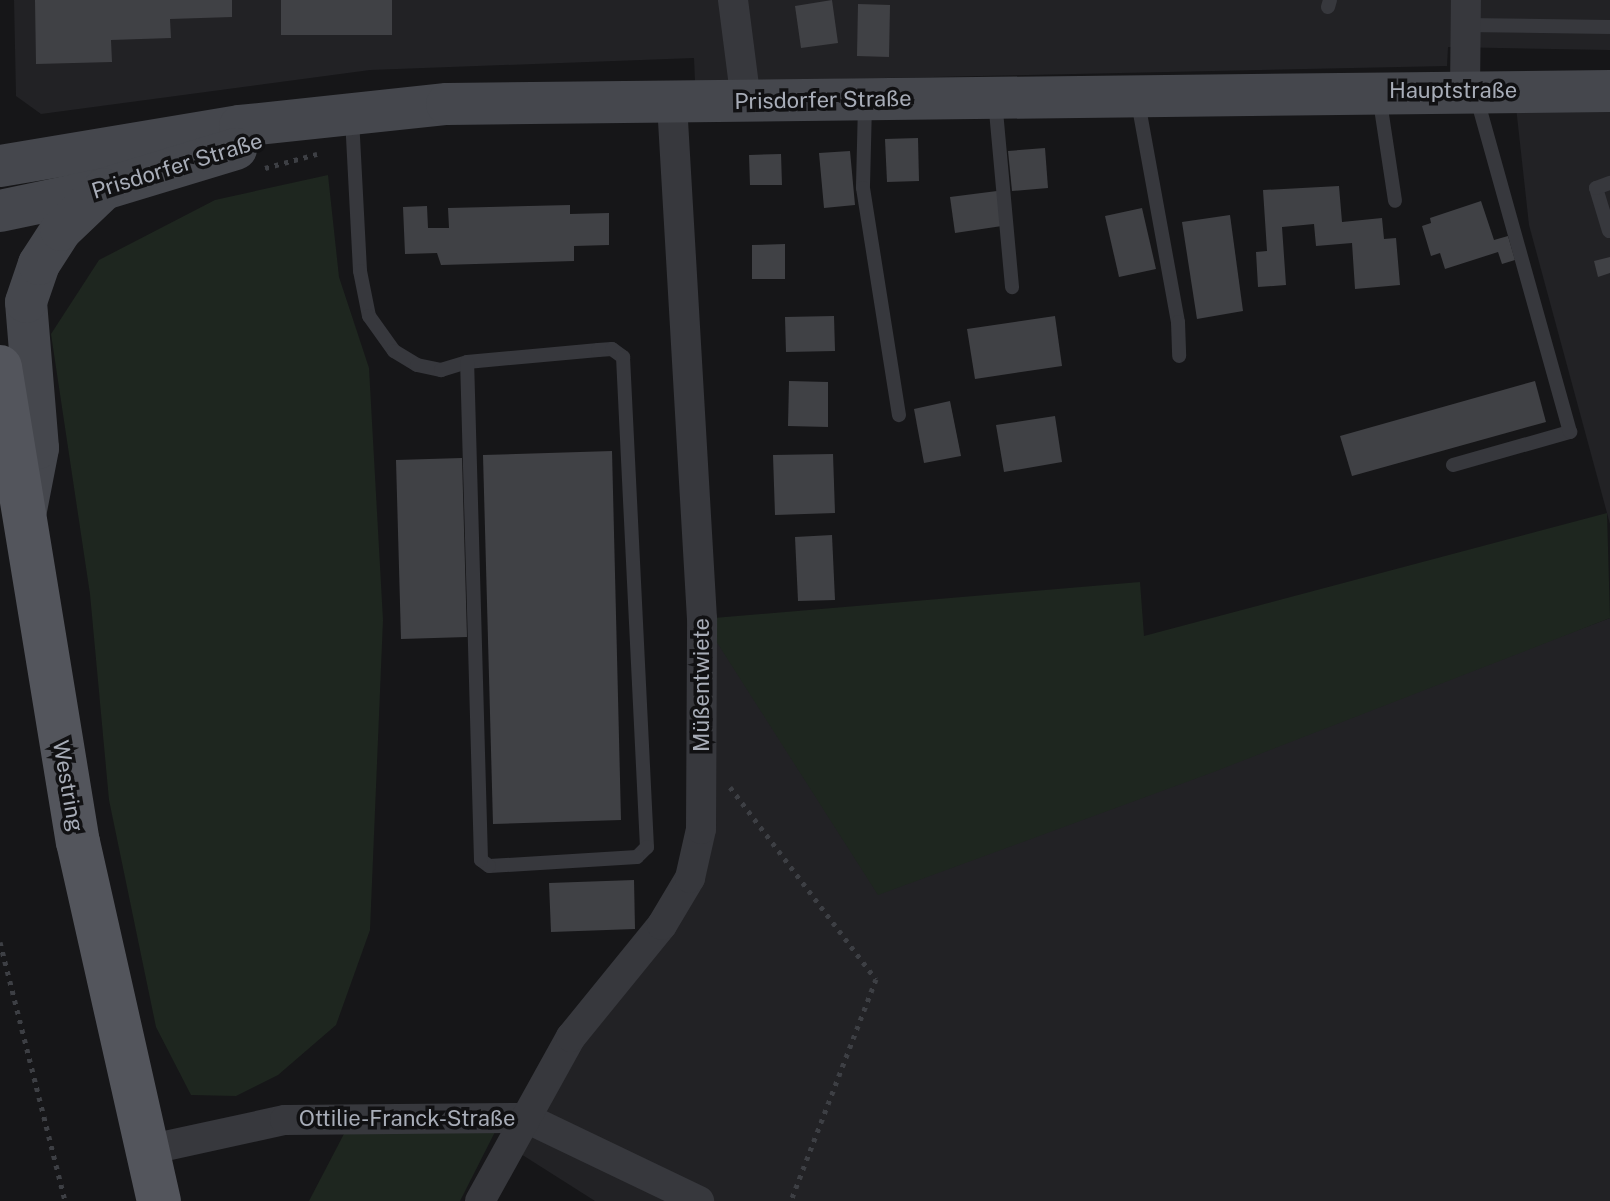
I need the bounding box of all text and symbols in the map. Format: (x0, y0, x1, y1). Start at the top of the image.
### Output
street label: Hauptstraße (1389, 78, 1517, 104)
street label: Prisdorfer Straße (734, 85, 912, 115)
street label: Prisdorfer Straße (88, 127, 266, 205)
street label: Müßentwiete (689, 618, 715, 752)
street label: Westring (47, 738, 89, 834)
street label: Ottilie-Franck-Straße (299, 1106, 515, 1132)

